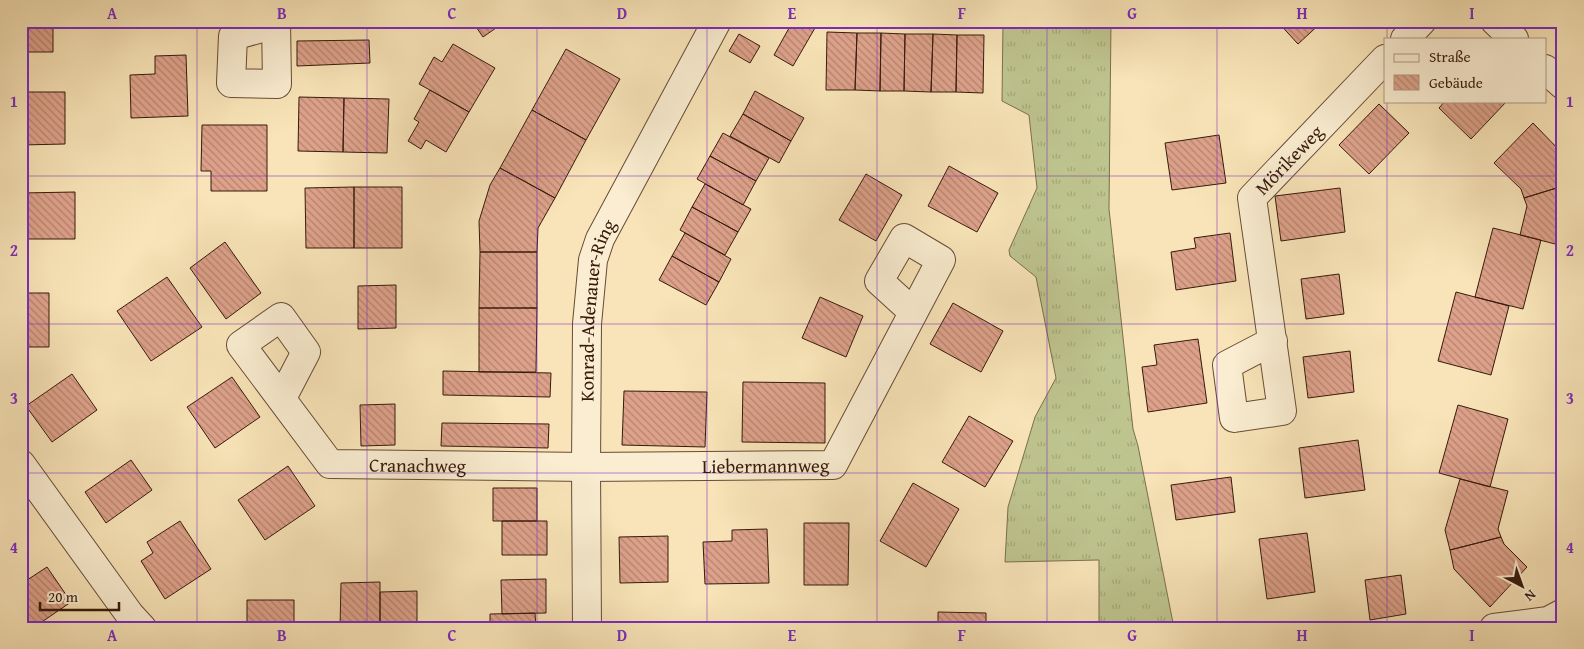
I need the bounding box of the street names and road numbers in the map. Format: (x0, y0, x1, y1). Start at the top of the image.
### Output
street label: Mörikeweg (1248, 118, 1330, 201)
street label: Konrad-Adenauer-Ring (572, 213, 623, 402)
street label: Cranachweg (369, 450, 467, 480)
street label: Liebermannweg (702, 451, 830, 480)

